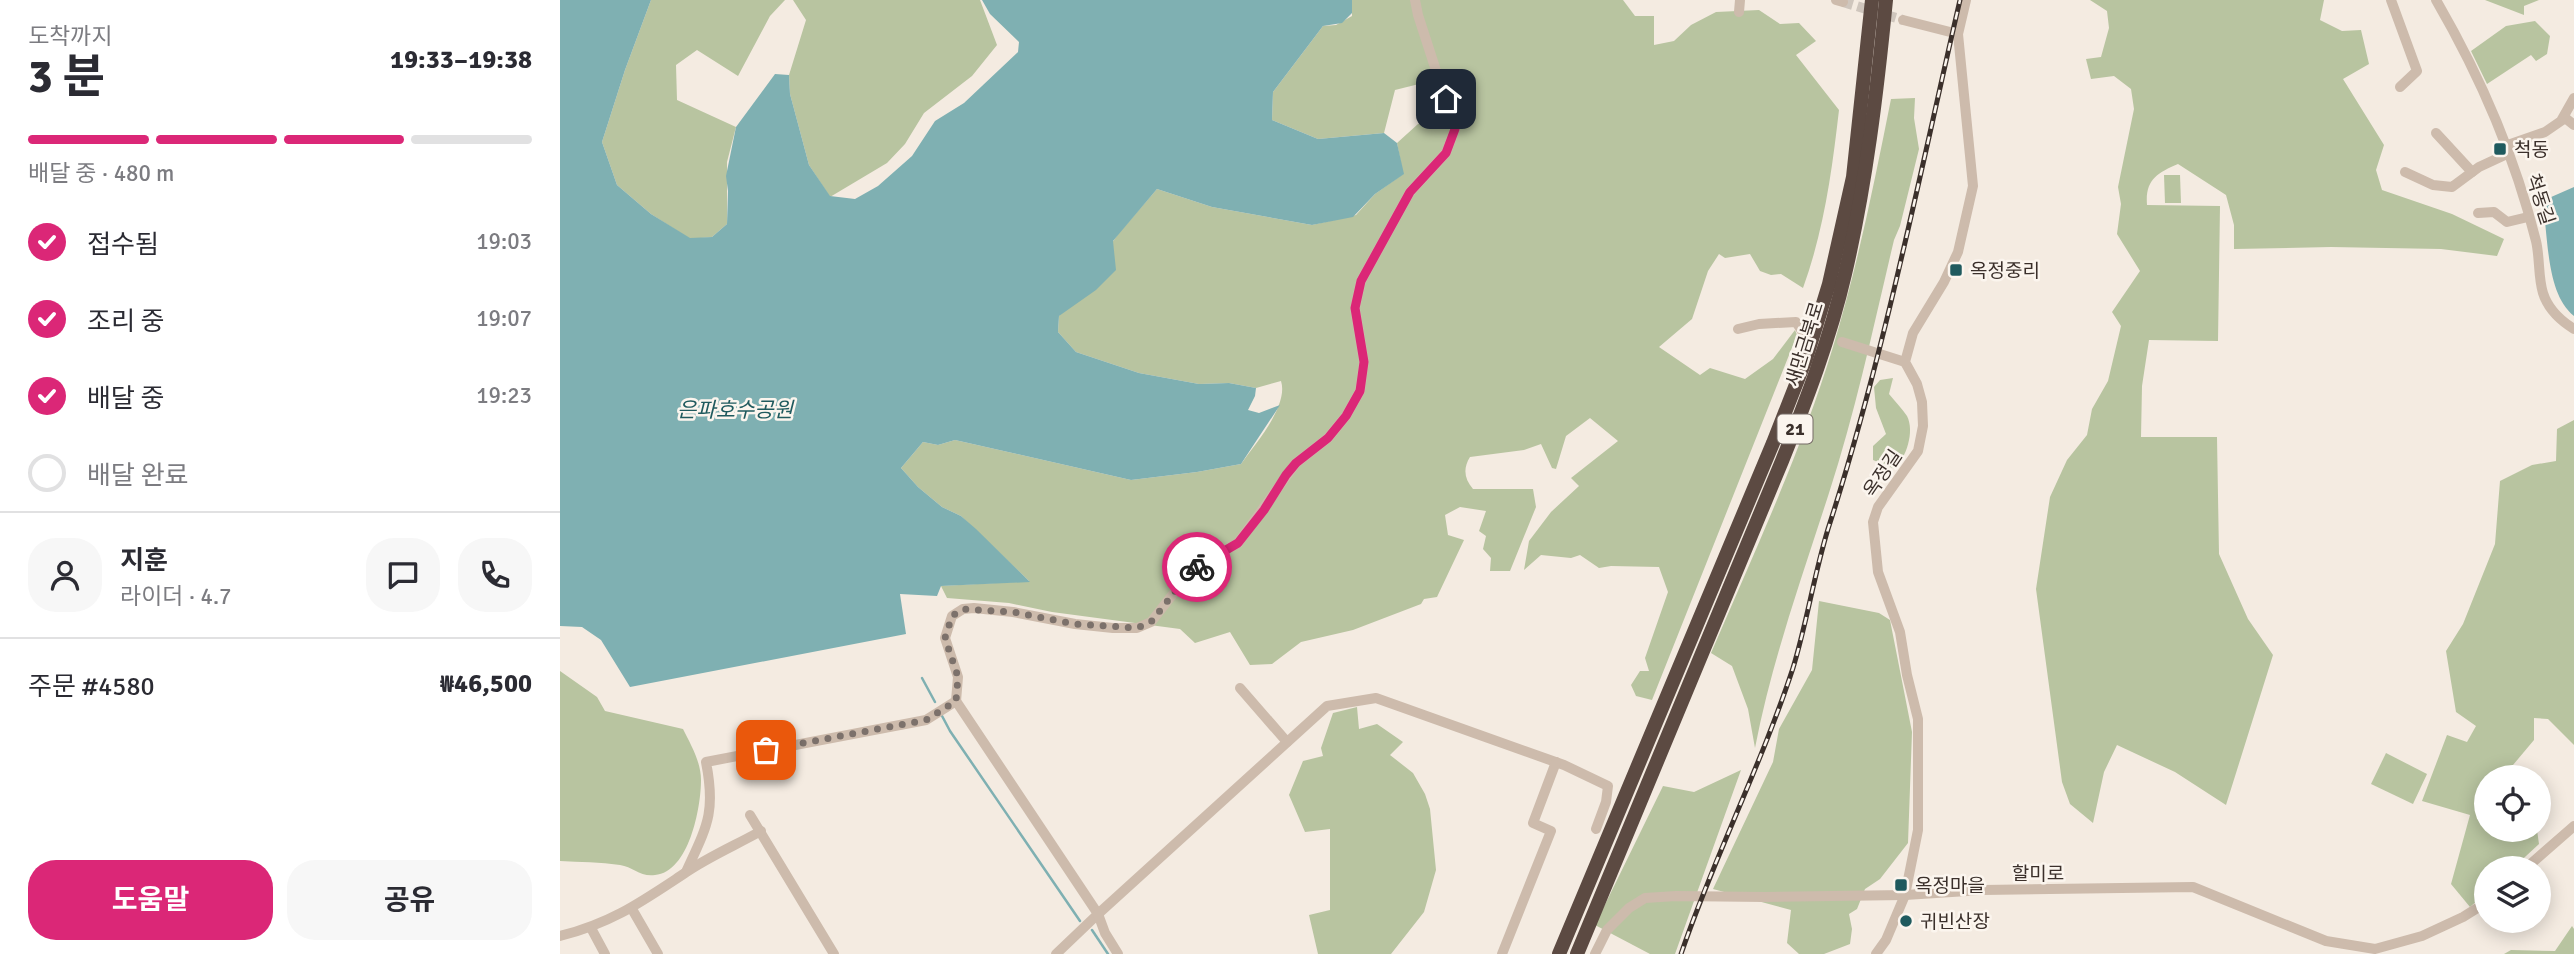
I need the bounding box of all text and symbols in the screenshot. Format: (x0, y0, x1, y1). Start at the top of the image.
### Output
text: 도착까지 (28, 22, 113, 51)
text: 19:33–19:38 (390, 44, 532, 76)
text: 3 분 (28, 49, 105, 105)
pin (1416, 69, 1476, 129)
icon: home (1427, 80, 1465, 118)
place label: 척동 (2514, 138, 2549, 162)
marker: 척동 (2492, 141, 2508, 157)
text: 배달 중 · 480 m (28, 159, 174, 188)
street label: 척동길 (2521, 171, 2560, 228)
icon: check (28, 223, 66, 261)
text: 19:03 (476, 227, 532, 256)
text: 접수됨 (87, 229, 159, 261)
place label: 옥정중리 (1970, 259, 2040, 283)
marker: 옥정중리 (1948, 262, 1964, 278)
street label: 새만금북로 (1781, 299, 1829, 390)
icon: check (28, 300, 66, 338)
text: 19:07 (476, 304, 532, 333)
text: 조리 중 (87, 306, 164, 338)
icon: check (28, 377, 66, 415)
text: 19:23 (476, 381, 532, 410)
text: 배달 중 (87, 383, 164, 415)
water label: 은파호수공원 (677, 397, 795, 423)
road number: 21 (1778, 414, 1812, 444)
street label: 옥정길 (1858, 445, 1907, 502)
text: 배달 완료 (87, 460, 188, 492)
courier (1162, 532, 1232, 602)
button: person (28, 538, 102, 612)
button: chat (366, 538, 440, 612)
button: phone (458, 538, 532, 612)
text: 지훈 (120, 545, 168, 577)
icon: bike (1178, 548, 1216, 586)
text: 라이더 · 4.7 (120, 582, 232, 611)
text: ₩46,500 (440, 668, 532, 700)
text: 주문 #4580 (28, 671, 155, 703)
pin (736, 720, 796, 780)
icon: bag (747, 731, 785, 769)
map controls (2474, 765, 2551, 933)
button: locate (2474, 765, 2551, 842)
button: layers (2474, 856, 2551, 933)
button: 도움말 (28, 860, 273, 940)
button: 공유 (287, 860, 532, 940)
street label: 할미로 (2012, 862, 2064, 886)
place label: 옥정마을 (1915, 874, 1985, 898)
marker: 옥정마을 (1893, 877, 1909, 893)
place label: 귀빈산장 (1920, 910, 1990, 934)
marker: 귀빈산장 (1898, 913, 1914, 929)

